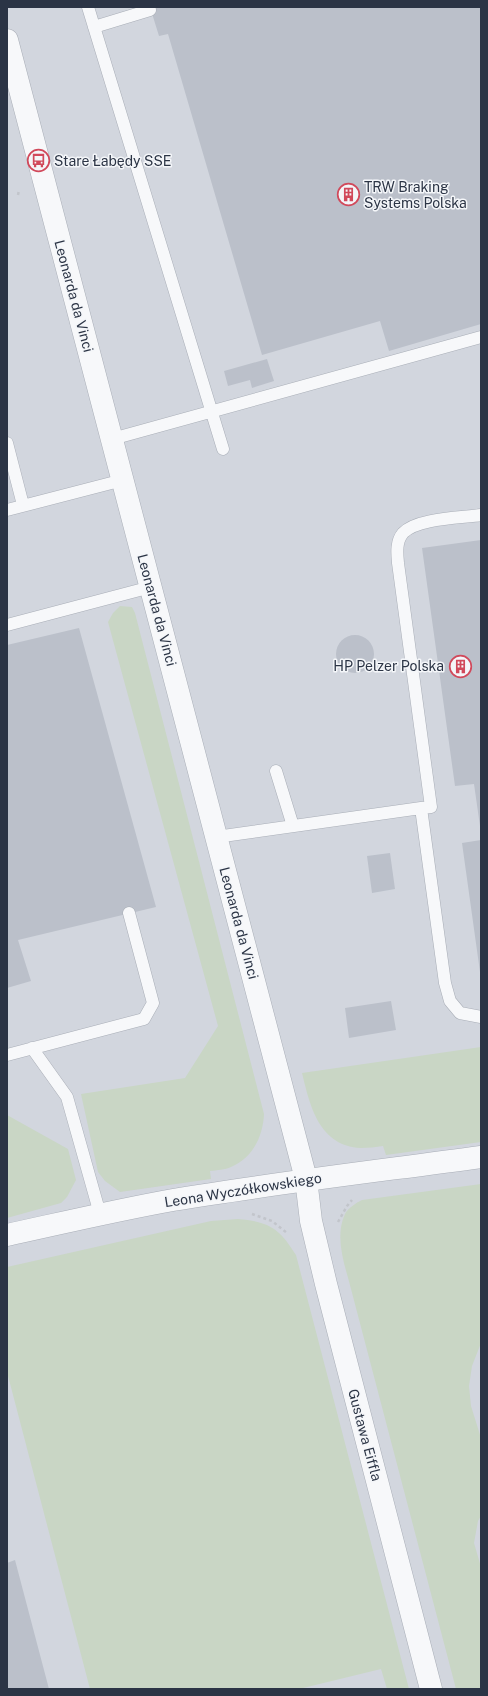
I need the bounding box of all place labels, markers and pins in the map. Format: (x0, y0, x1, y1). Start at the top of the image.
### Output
bus stop icon: Stare Łabędy SSE (26, 148, 52, 174)
place label: Stare Łabędy SSE (54, 153, 171, 169)
place label: TRW Braking Systems Polska (364, 179, 467, 211)
building icon: TRW Braking Systems Polska (335, 182, 361, 208)
building icon: HP Pelzer Polska (447, 653, 473, 679)
place label: HP Pelzer Polska (333, 658, 444, 674)

